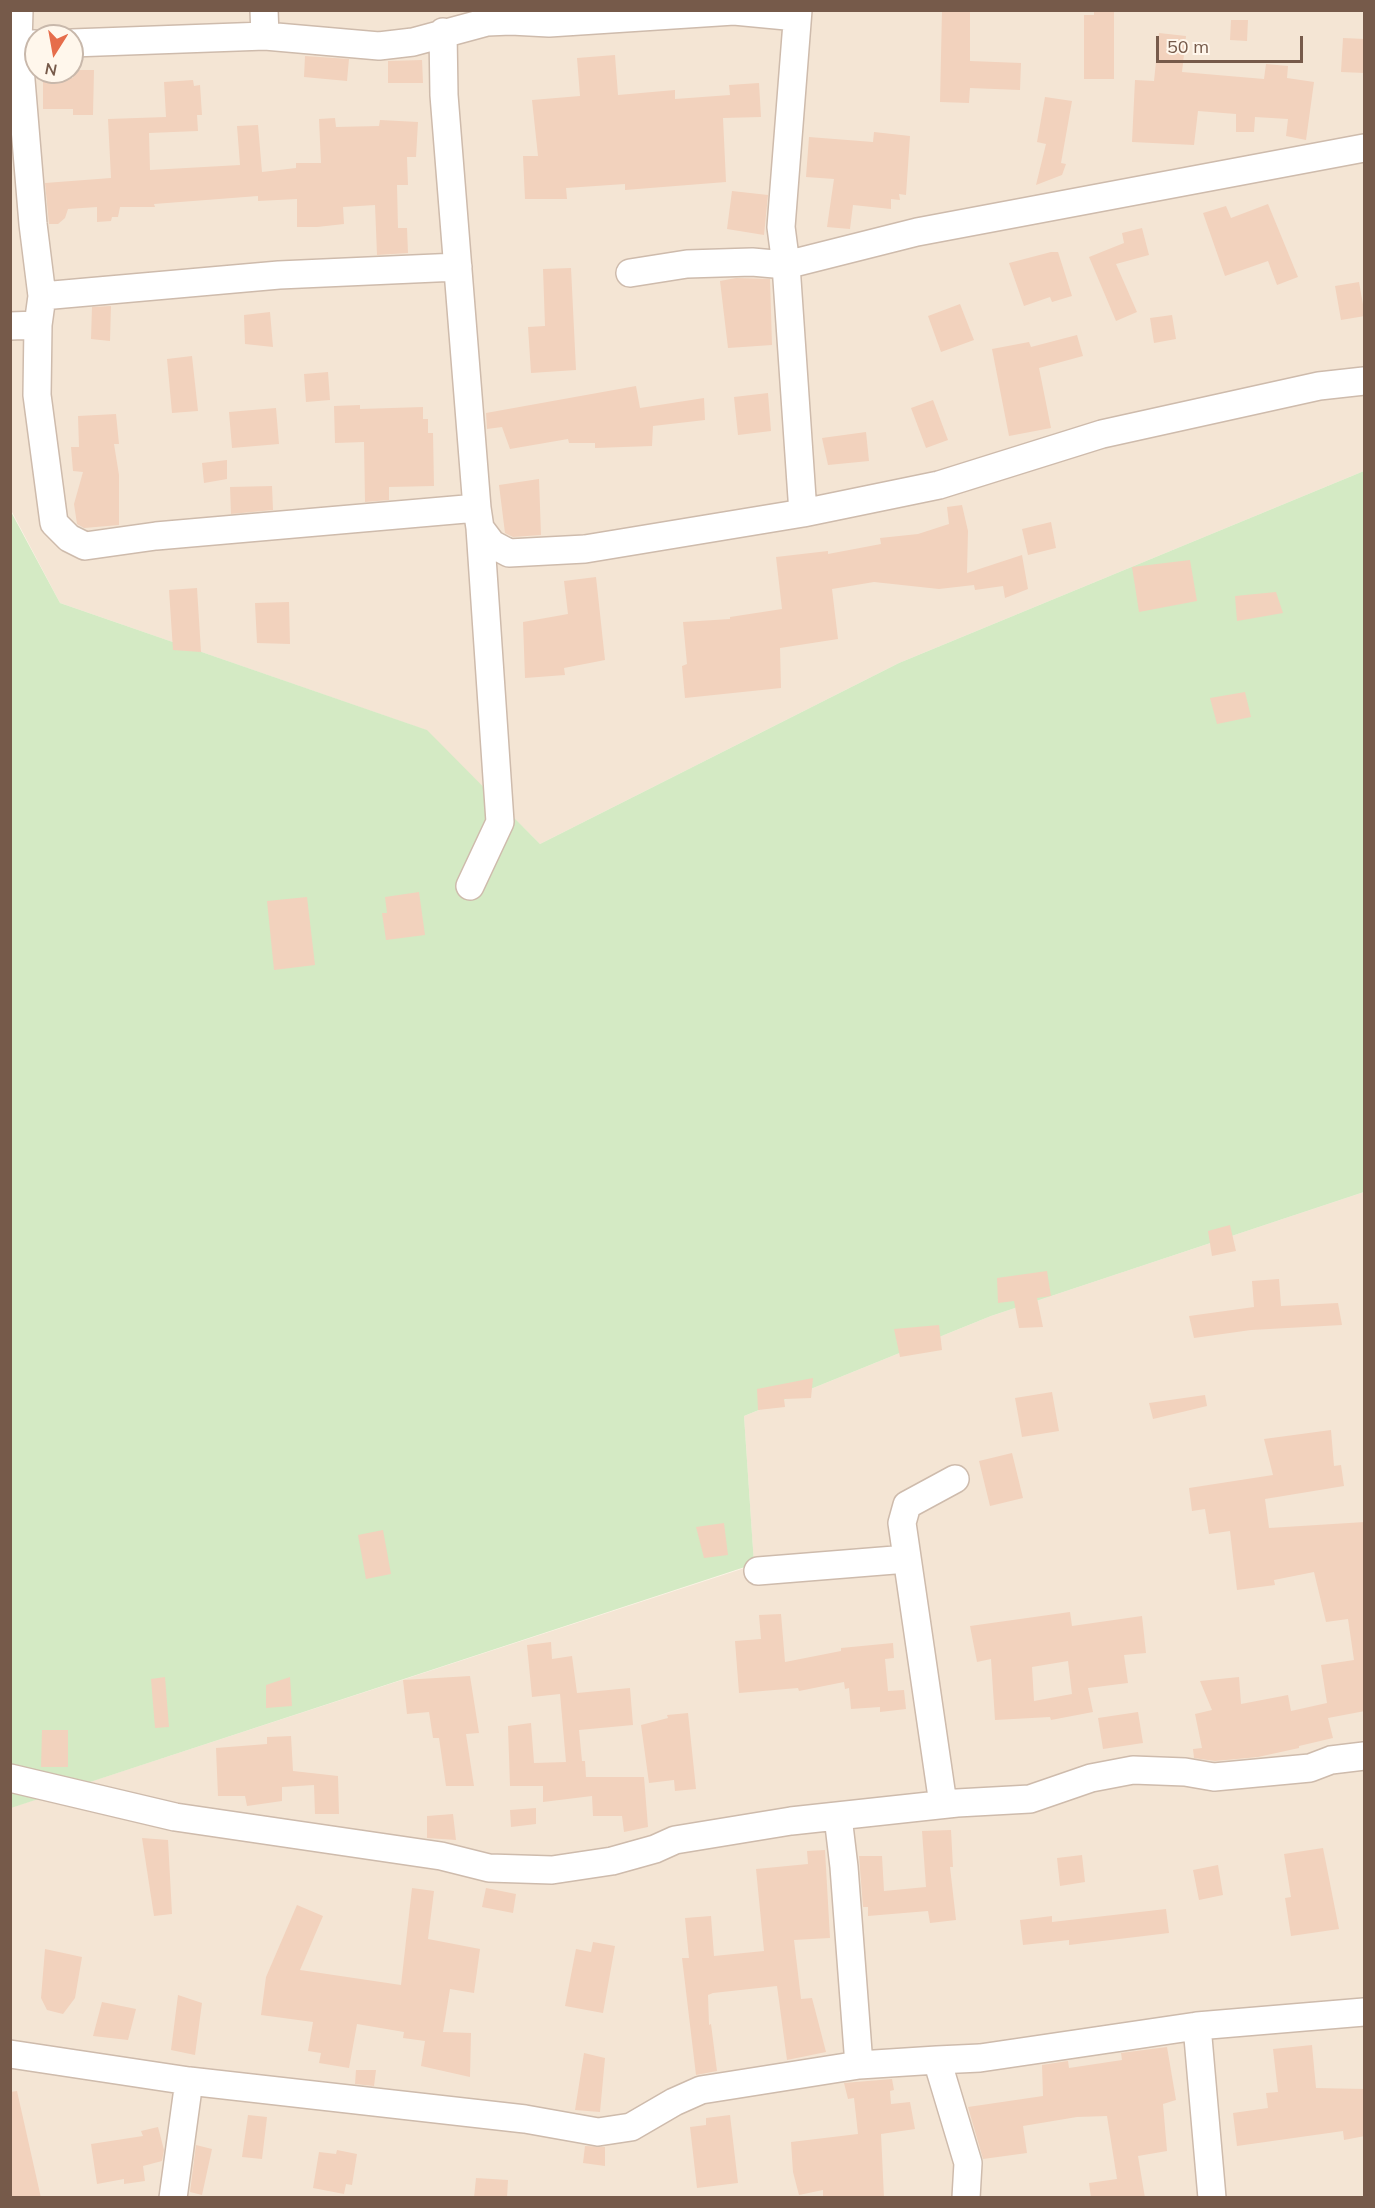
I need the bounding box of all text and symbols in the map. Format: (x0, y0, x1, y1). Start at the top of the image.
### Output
north arrow (24, 24, 84, 84)
scale bar (1159, 24, 1306, 62)
text: 50 m (1167, 35, 1209, 58)
text: N (43, 59, 59, 81)

